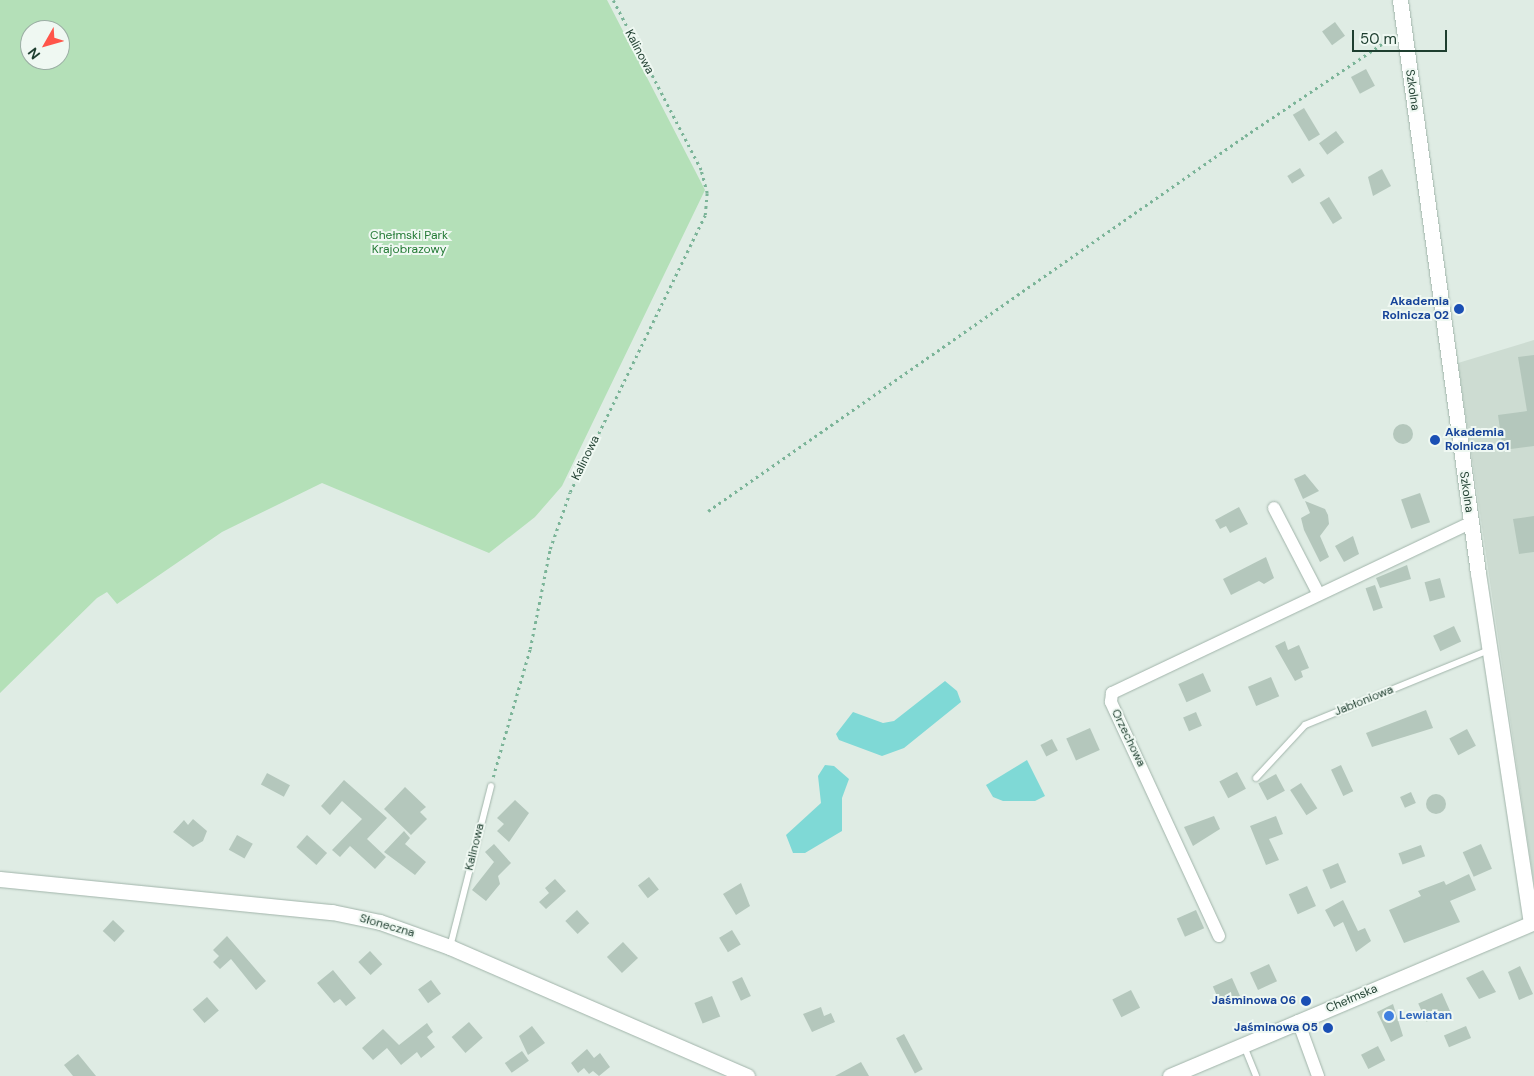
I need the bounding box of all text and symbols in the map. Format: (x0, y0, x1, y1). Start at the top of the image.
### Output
north arrow (20, 20, 70, 70)
scale bar (1354, 20, 1449, 52)
street label: Kalinowa (621, 27, 657, 77)
text: 50 m (1360, 29, 1397, 49)
text: N (24, 44, 44, 63)
street label: Szkolna (1402, 69, 1422, 111)
park label: Chełmski Park Krajobrazowy (370, 229, 448, 257)
place label: Akademia Rolnicza 02 (1382, 295, 1449, 323)
marker: Akademia Rolnicza 02 (1453, 303, 1465, 315)
place label: Akademia Rolnicza 01 (1445, 426, 1509, 454)
street label: Kalinowa (569, 433, 603, 483)
marker: Akademia Rolnicza 01 (1429, 434, 1441, 446)
street label: Szkolna (1456, 471, 1476, 513)
street label: Jabłoniowa (1332, 683, 1396, 719)
street label: Orzechowa (1108, 707, 1148, 769)
street label: Kalinowa (462, 822, 488, 872)
street label: Słoneczna (358, 911, 416, 941)
street label: Chełmska (1324, 982, 1380, 1016)
place label: Jaśminowa 06 (1212, 994, 1296, 1008)
marker: Jaśminowa 06 (1300, 995, 1312, 1007)
place label: Lewiatan (1399, 1009, 1452, 1023)
marker: Lewiatan (1383, 1010, 1395, 1022)
place label: Jaśminowa 05 (1234, 1021, 1318, 1035)
marker: Jaśminowa 05 (1322, 1022, 1334, 1034)

